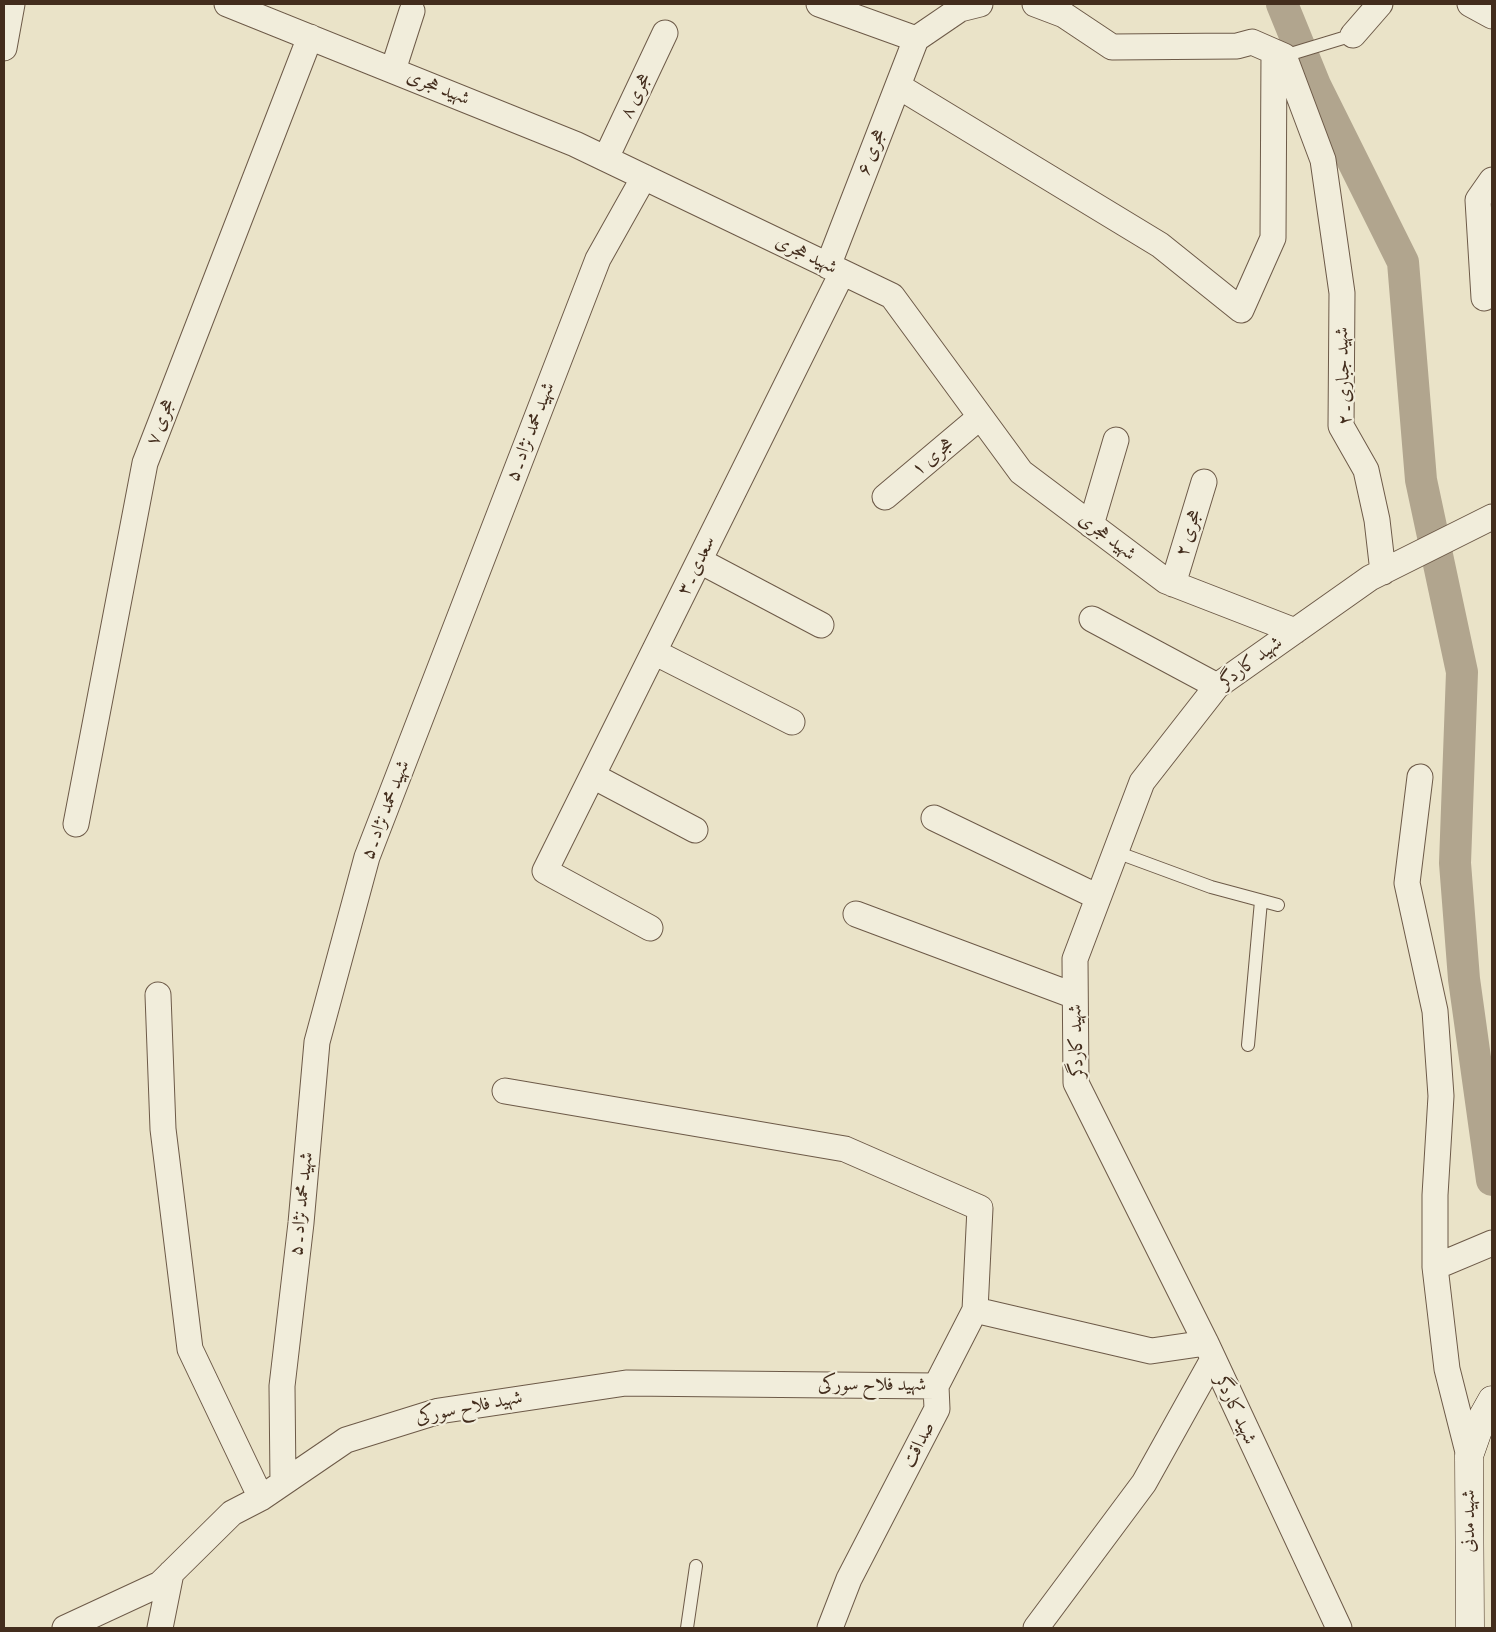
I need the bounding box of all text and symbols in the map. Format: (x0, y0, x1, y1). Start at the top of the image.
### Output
street label: شهید هجری (403, 65, 473, 111)
street label: هجری ۸ (615, 69, 657, 123)
street label: هجری ۶ (853, 125, 891, 179)
street label: شهید هجری (771, 230, 841, 280)
street label: شهید جباری ـ ۲ (1331, 326, 1357, 426)
street label: شهید محمد نژاد ـ ۵ (502, 379, 560, 485)
street label: هجری ۷ (142, 395, 180, 449)
street label: هجری ۱ (907, 433, 959, 481)
street label: هجری ۲ (1171, 507, 1207, 559)
street label: شهید هجری (1074, 508, 1140, 566)
street label: سعدی ـ ۳ (673, 533, 721, 599)
street label: شهید کاردگر (1215, 632, 1287, 694)
street label: شهید محمد نژاد ـ ۵ (357, 757, 415, 863)
street label: شهید کاردگر (1064, 1004, 1090, 1078)
street label: شهید محمد نژاد ـ ۵ (285, 1151, 319, 1257)
street label: شهید کاردگر (1209, 1372, 1261, 1448)
street label: شهید فلاح سورکی (818, 1374, 926, 1396)
street label: شهید فلاح سورکی (414, 1386, 524, 1430)
street label: صداقت (898, 1418, 940, 1472)
street label: شهید مدنی (1458, 1490, 1480, 1552)

